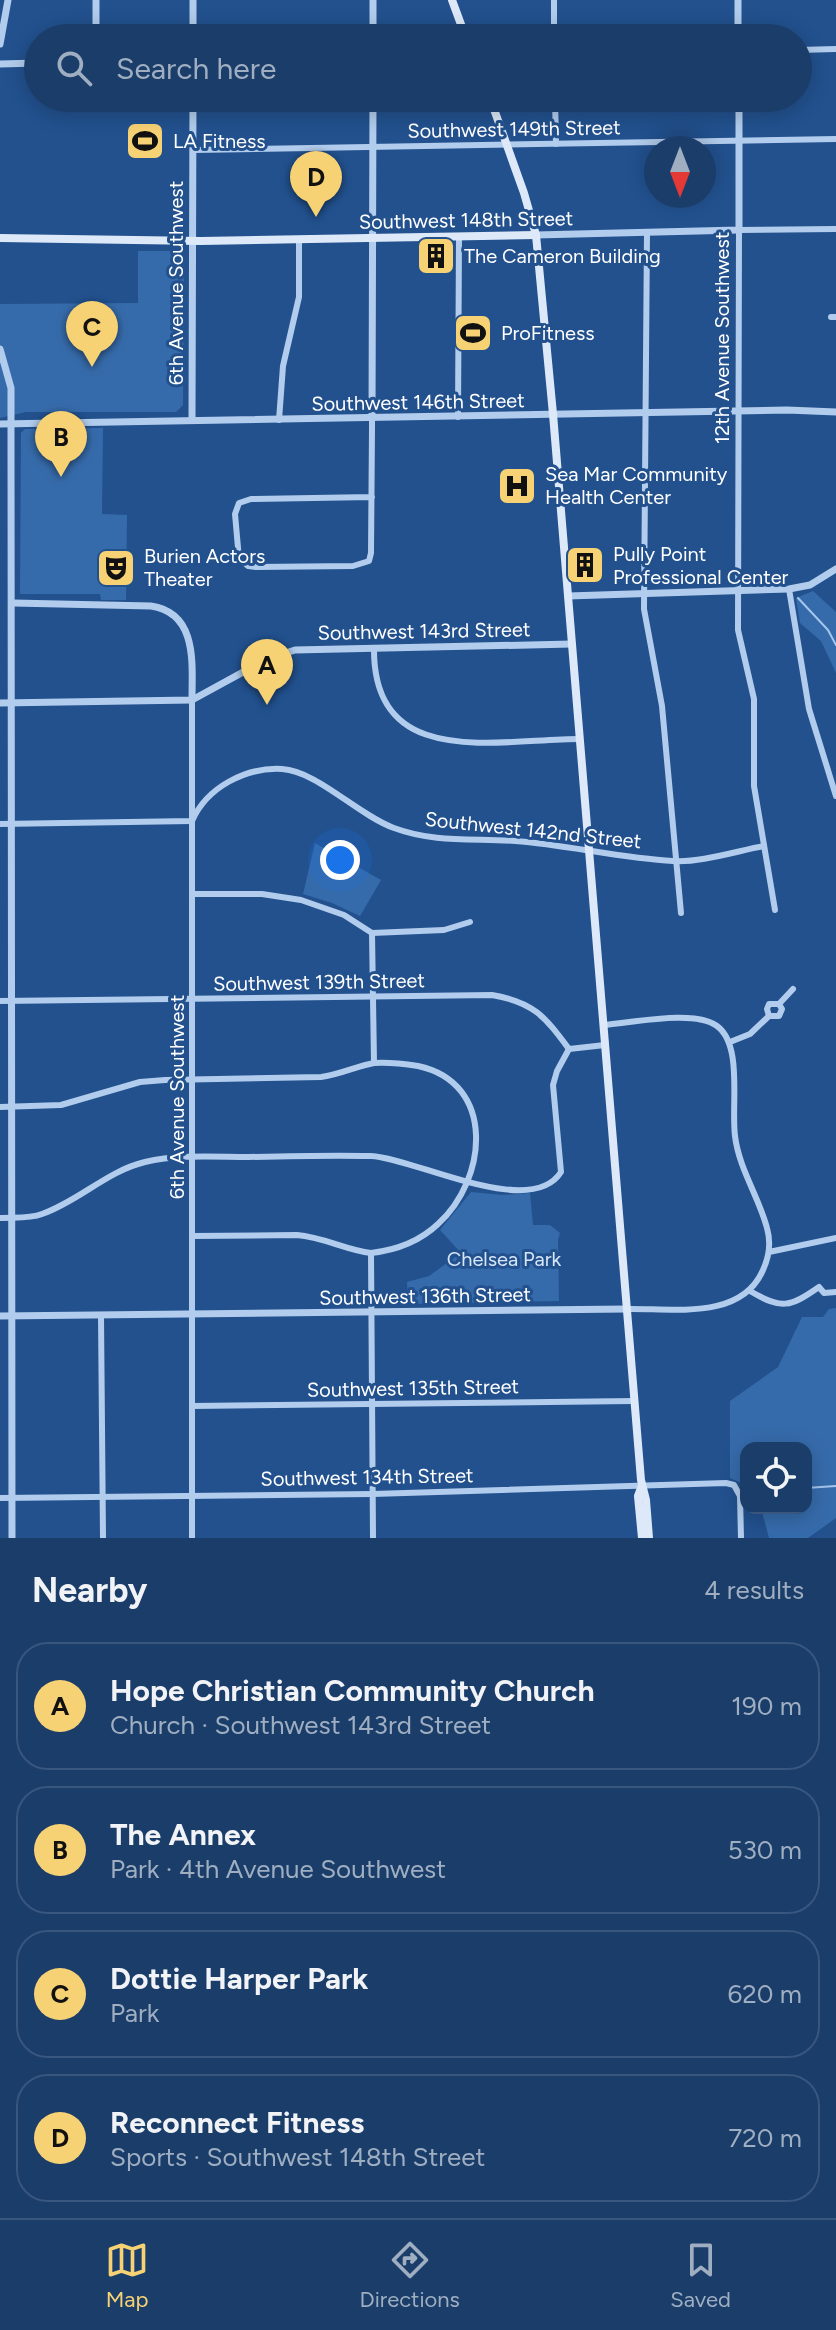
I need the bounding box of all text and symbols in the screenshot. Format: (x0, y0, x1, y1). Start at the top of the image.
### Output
search box (24, 24, 812, 112)
icon: search (52, 46, 96, 90)
text: Search here (116, 50, 276, 87)
street label: Southwest 149th Street (407, 115, 621, 143)
sports icon: LA Fitness (124, 120, 166, 162)
place label: LA Fitness (173, 129, 266, 153)
north arrow (644, 136, 716, 208)
pin: D (290, 151, 342, 217)
street label: 6th Avenue Southwest (164, 181, 188, 385)
street label: Southwest 148th Street (359, 206, 573, 234)
street label: 12th Avenue Southwest (710, 232, 734, 444)
building icon: The Cameron Building (415, 235, 457, 277)
place label: The Cameron Building (464, 244, 661, 268)
pin: C (66, 301, 118, 367)
sports icon: ProFitness (452, 312, 494, 354)
place label: ProFitness (501, 321, 595, 345)
street label: Southwest 146th Street (311, 388, 525, 416)
pin: B (35, 411, 87, 477)
place label: Sea Mar Community Health Center (545, 462, 728, 509)
hospital icon: Sea Mar Community Health Center (496, 465, 538, 507)
place label: Pully Point Professional Center (613, 542, 789, 589)
place label: Burien Actors Theater (144, 544, 265, 591)
building icon: Pully Point Professional Center (564, 544, 606, 586)
theatre icon: Burien Actors Theater (95, 547, 137, 589)
street label: Southwest 143rd Street (317, 617, 531, 645)
pin: A (241, 639, 293, 705)
street label: Southwest 142nd Street (424, 807, 642, 853)
your location (320, 840, 360, 880)
street label: Southwest 139th Street (213, 968, 425, 996)
street label: 6th Avenue Southwest (165, 995, 189, 1199)
park label: Chelsea Park (447, 1247, 561, 1271)
street label: Southwest 136th Street (319, 1282, 531, 1310)
street label: Southwest 135th Street (307, 1374, 519, 1402)
map controls (740, 1442, 812, 1514)
button: locate (740, 1442, 812, 1514)
street label: Southwest 134th Street (260, 1463, 474, 1491)
text: Nearby (32, 1570, 147, 1611)
text: 4 results (704, 1574, 804, 1606)
text: Hope Christian Community Church (110, 1672, 595, 1709)
text: A (51, 1690, 69, 1722)
text: 190 m (731, 1690, 802, 1722)
text: Church · Southwest 143rd Street (110, 1709, 491, 1741)
text: The Annex (110, 1816, 256, 1853)
text: B (52, 1834, 68, 1866)
text: 530 m (728, 1834, 802, 1866)
text: Park · 4th Avenue Southwest (110, 1853, 446, 1885)
text: Dottie Harper Park (110, 1960, 368, 1997)
text: C (51, 1978, 69, 2010)
text: 620 m (728, 1978, 802, 2010)
text: Park (110, 1997, 159, 2029)
text: Reconnect Fitness (110, 2104, 364, 2141)
text: D (51, 2122, 69, 2154)
text: 720 m (728, 2122, 802, 2154)
text: Sports · Southwest 148th Street (110, 2141, 485, 2173)
tab: Map (105, 2238, 149, 2313)
tab: Directions (360, 2238, 460, 2313)
tab: Saved (670, 2238, 731, 2313)

